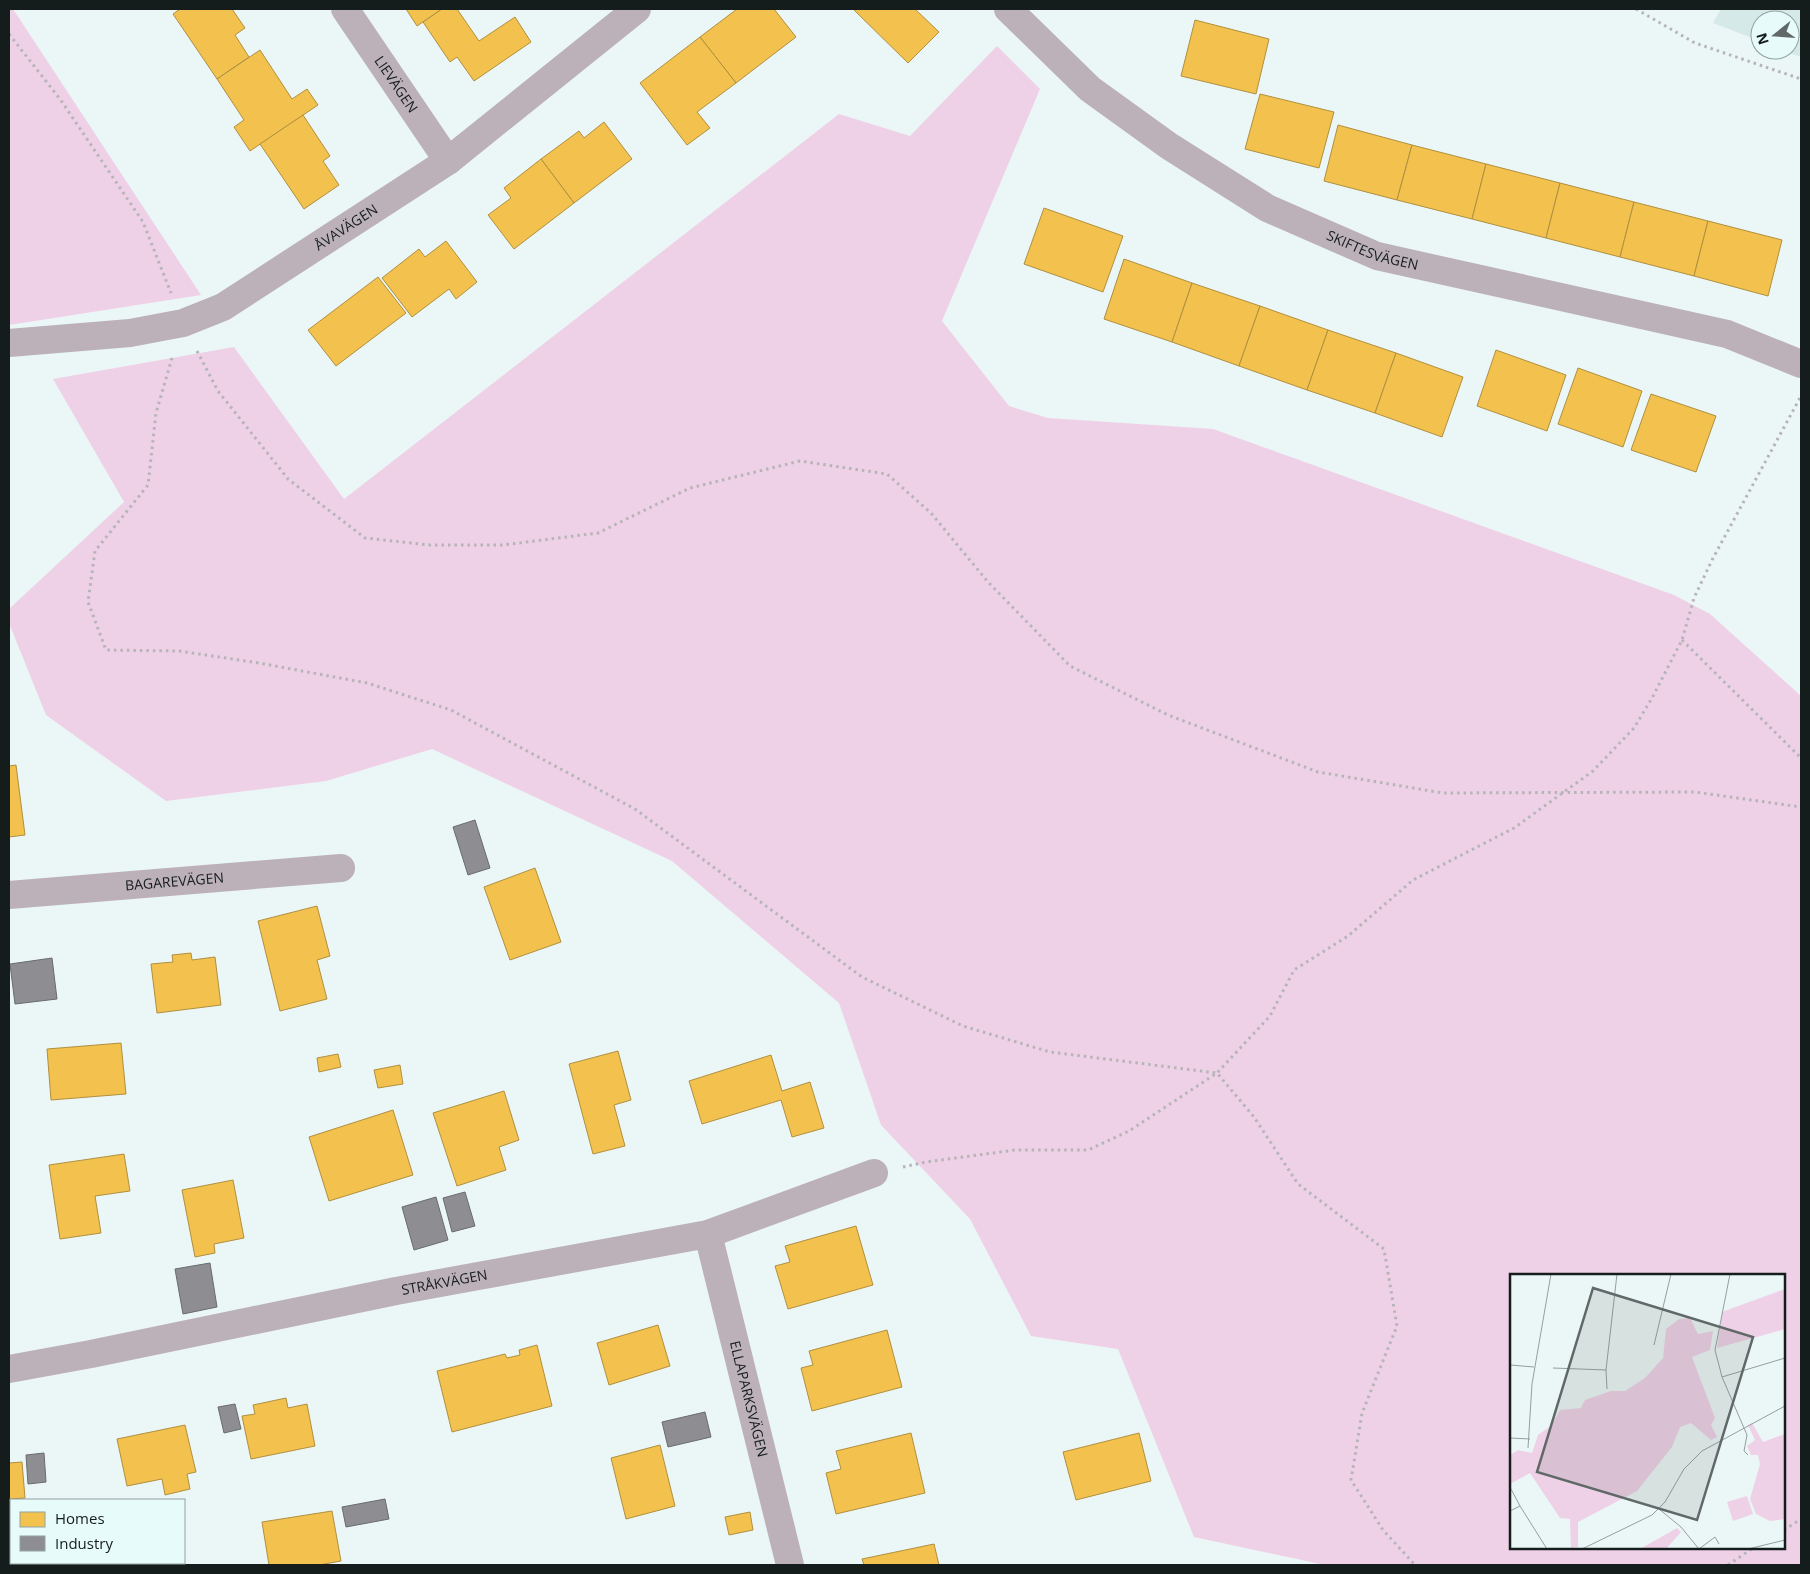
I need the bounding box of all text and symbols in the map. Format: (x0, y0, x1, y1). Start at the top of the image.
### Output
north arrow (1750, 10, 1800, 60)
text: N (1751, 31, 1773, 47)
street label: LIEVÄGEN (370, 52, 422, 116)
street label: ÅVAVÄGEN (310, 199, 381, 254)
street label: SKIFTESVÄGEN (1324, 225, 1420, 274)
street label: BAGAREVÄGEN (124, 868, 225, 895)
street label: STRÅKVÄGEN (400, 1264, 489, 1299)
inset map (1510, 1274, 1785, 1549)
street label: ELLAPARKSVÄGEN (726, 1339, 773, 1459)
legend (10, 1499, 185, 1564)
text: Homes (55, 1508, 105, 1528)
text: Industry (55, 1533, 113, 1553)

